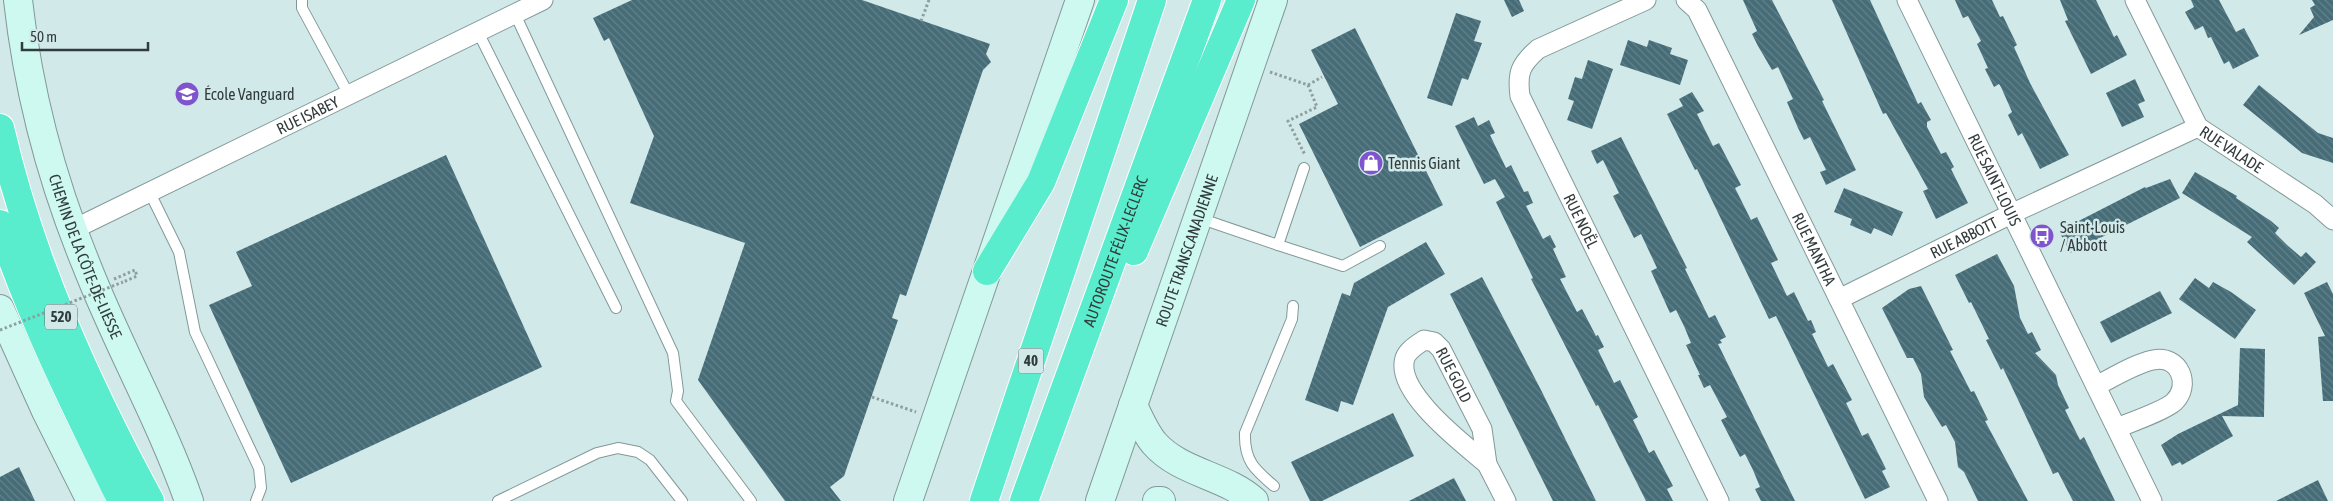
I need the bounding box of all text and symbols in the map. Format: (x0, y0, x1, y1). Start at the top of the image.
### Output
scale bar (22, 20, 149, 52)
text: 50 m (30, 28, 57, 45)
school or university icon: École Vanguard (174, 81, 200, 107)
place label: École Vanguard (204, 85, 295, 104)
street label: RUE ISABEY (274, 92, 342, 138)
street label: RUE VALADE (2197, 122, 2267, 176)
street label: RUE SAINT-LOUIS (1965, 131, 2025, 229)
shop icon: Tennis Giant (1358, 150, 1384, 176)
place label: Tennis Giant (1388, 154, 1461, 172)
street label: CHEMIN DE LA CÔTE-DE-LIESSE (46, 172, 126, 341)
street label: ROUTE TRANSCANADIENNE (1152, 172, 1221, 329)
street label: AUTOROUTE FÉLIX-LECLERC (1079, 173, 1151, 329)
street label: RUE NOËL (1560, 191, 1603, 252)
street label: RUE MANTHA (1789, 210, 1840, 288)
street label: RUE ABBOTT (1927, 213, 2000, 262)
place label: Saint-Louis / Abbott (2060, 218, 2125, 254)
bus stop icon: Saint-Louis / Abbott (2029, 223, 2055, 249)
road number: 520 (45, 304, 77, 330)
street label: RUE GOLD (1433, 344, 1476, 405)
road number: 40 (1018, 348, 1044, 374)

